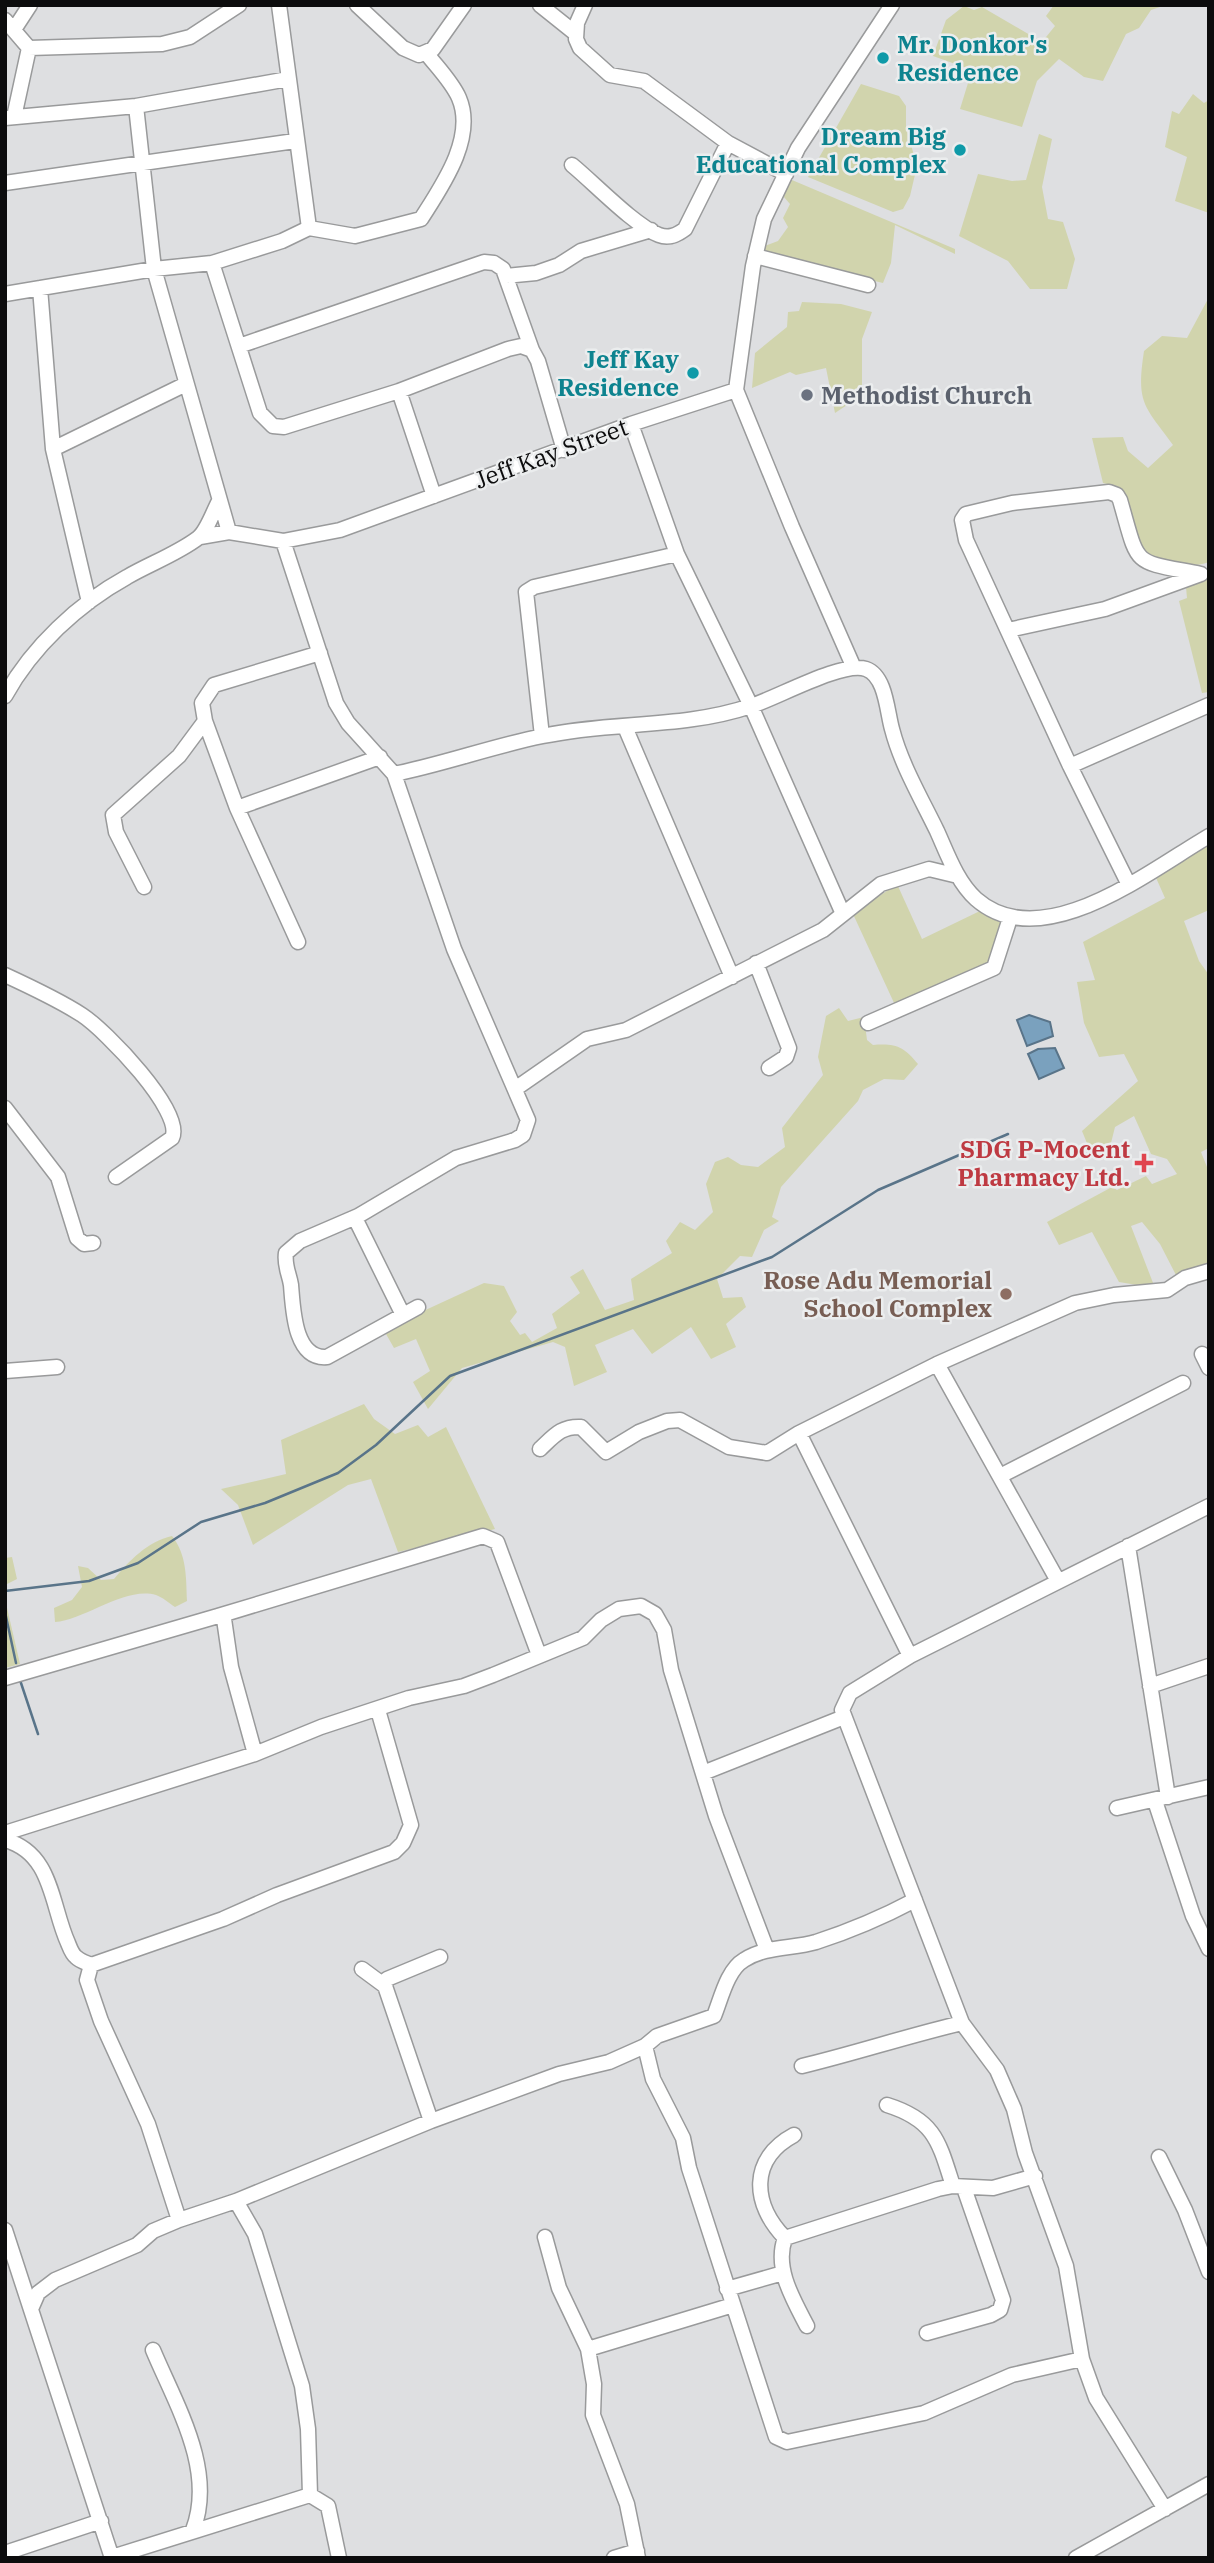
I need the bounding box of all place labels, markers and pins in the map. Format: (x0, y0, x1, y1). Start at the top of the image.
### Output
place label: Mr. Donkor's Residence (897, 28, 1048, 88)
marker: Mr. Donkor's Residence (875, 50, 891, 66)
place label: Dream Big Educational Complex (696, 120, 946, 180)
marker: Dream Big Educational Complex (952, 142, 968, 158)
place label: Jeff Kay Residence (557, 343, 679, 403)
marker: Jeff Kay Residence (685, 365, 701, 381)
place label: Methodist Church (821, 379, 1032, 411)
marker: Methodist Church (799, 387, 815, 403)
place label: SDG P-Mocent Pharmacy Ltd. (958, 1133, 1130, 1193)
marker: SDG P-Mocent Pharmacy Ltd. (1136, 1155, 1152, 1171)
place label: Rose Adu Memorial School Complex (763, 1264, 992, 1324)
marker: Rose Adu Memorial School Complex (998, 1286, 1014, 1302)

